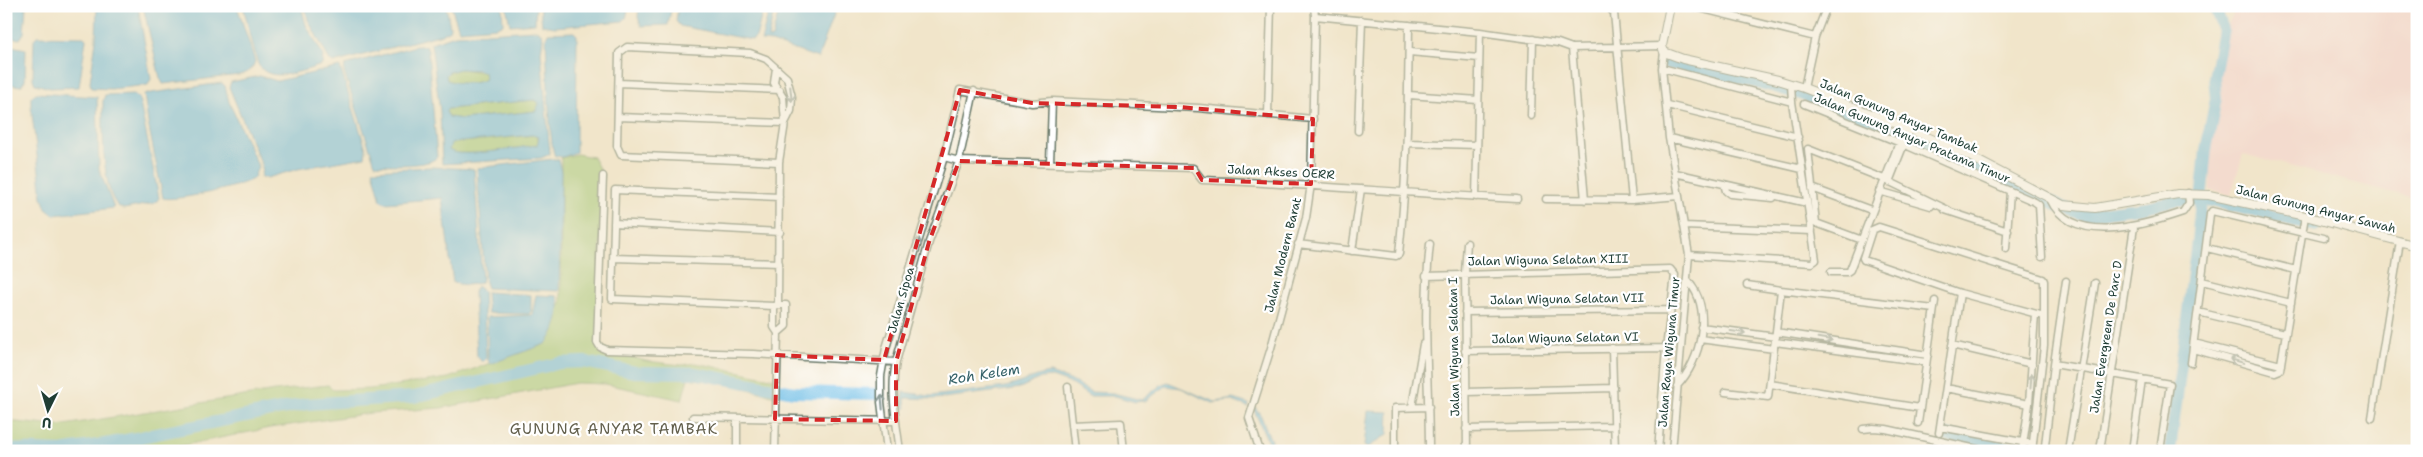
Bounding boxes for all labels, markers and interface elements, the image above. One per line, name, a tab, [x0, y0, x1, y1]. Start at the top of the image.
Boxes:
street label: Jalan Gunung Anyar Tambak	[1817, 75, 1981, 157]
one-way arrow	[786, 85, 796, 101]
street label: Jalan Gunung Anyar Pratama Timur	[1811, 89, 2013, 187]
street label: Jalan Akses OERR	[1227, 161, 1335, 183]
street label: Jalan Gunung Anyar Sawah	[2234, 181, 2398, 237]
street label: Jalan Modern Barat	[1261, 196, 1305, 314]
one-way arrow	[912, 237, 922, 253]
street label: Jalan Wiguna Selatan XIII	[1468, 251, 1629, 269]
street label: Jalan Evergreen De Parc D	[2086, 260, 2126, 414]
street label: Jalan Sipoa	[884, 264, 918, 335]
street label: Jalan Raya Wiguna Timur	[1654, 276, 1684, 428]
street label: Jalan Wiguna Selatan I	[1445, 277, 1463, 417]
street label: Jalan Wiguna Selatan VII	[1490, 290, 1645, 308]
one-way arrow	[1730, 327, 1746, 337]
street label: Jalan Wiguna Selatan VI	[1491, 329, 1639, 347]
one-way arrow	[1816, 334, 1832, 344]
one-way arrow	[2229, 356, 2245, 366]
water label: Roh Kelem	[947, 359, 1021, 389]
one-way arrow	[2026, 373, 2036, 389]
north arrow	[22, 384, 72, 434]
one-way arrow	[877, 395, 887, 411]
text: U	[41, 414, 52, 432]
district label: GUNUNG ANYAR TAMBAK	[510, 419, 718, 439]

